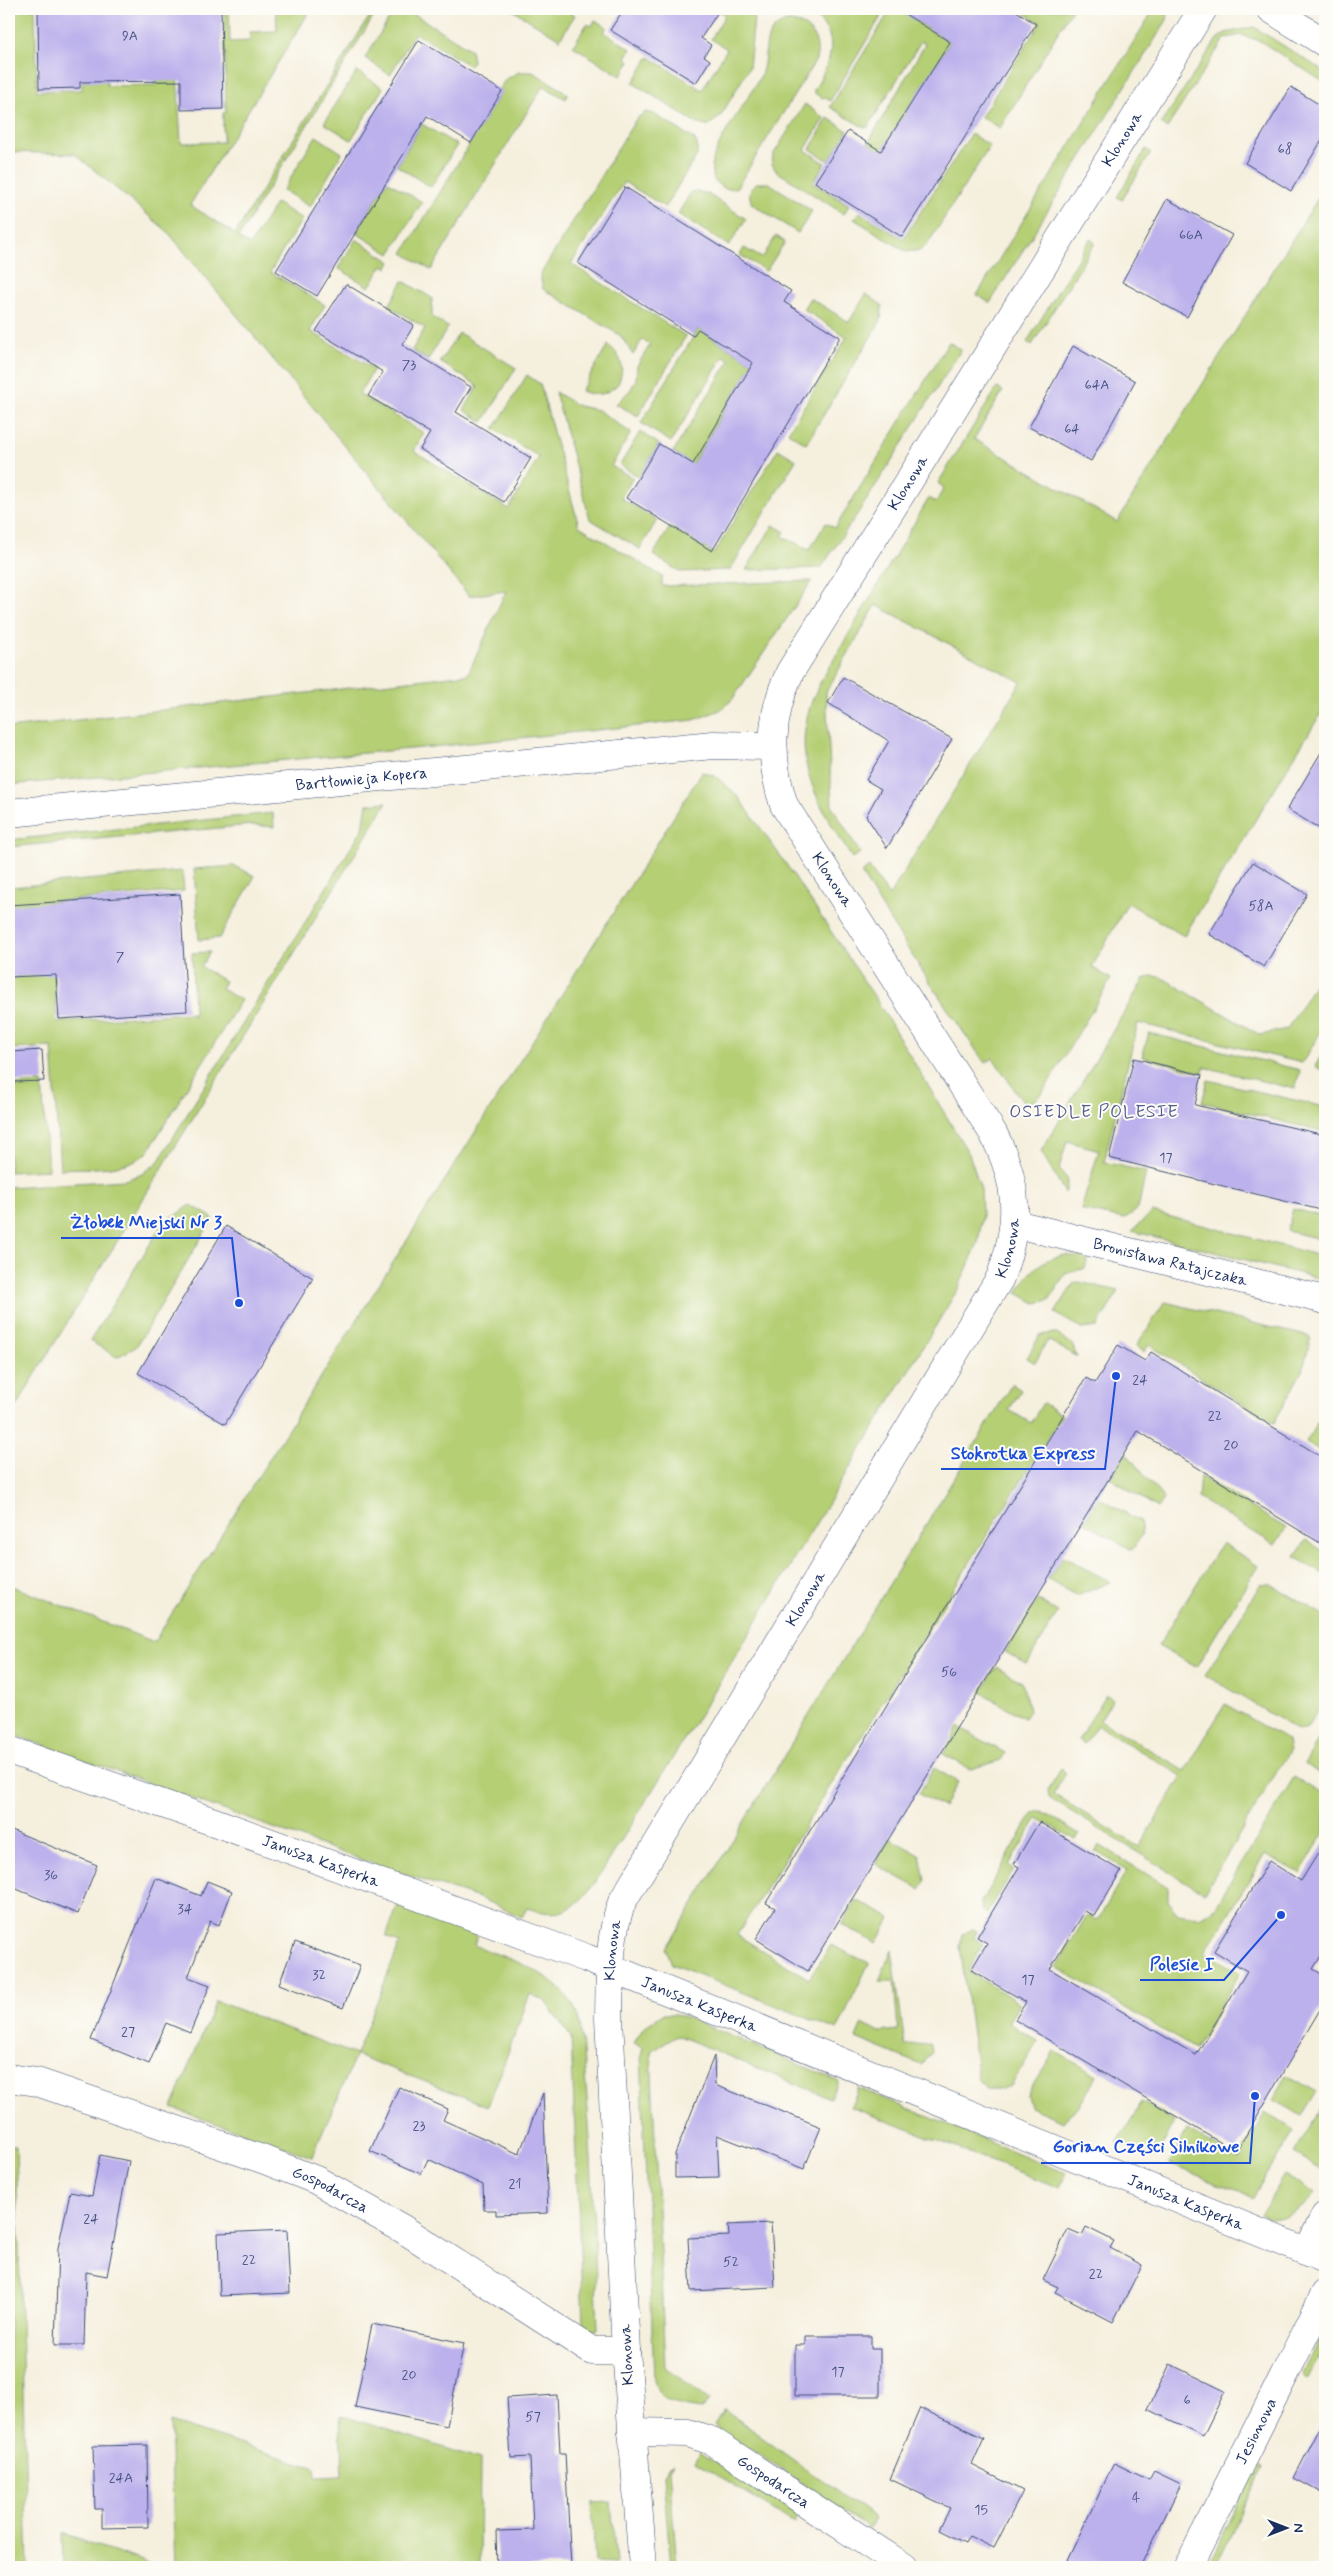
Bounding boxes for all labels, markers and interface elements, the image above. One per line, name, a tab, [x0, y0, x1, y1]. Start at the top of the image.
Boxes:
house number: 9A	[122, 27, 138, 45]
street label: Klonowa	[1097, 107, 1147, 171]
house number: 68	[1278, 140, 1292, 158]
house number: 66A	[1179, 226, 1203, 244]
house number: 73	[402, 356, 416, 374]
house number: 64A	[1085, 376, 1109, 394]
house number: 64	[1064, 420, 1080, 438]
street label: Klonowa	[883, 451, 933, 514]
street label: Bartłomieja Kopera	[294, 762, 428, 796]
street label: Klonowa	[807, 849, 858, 912]
house number: 58A	[1248, 897, 1274, 915]
house number: 7	[116, 948, 125, 966]
district label: OSIEDLE POLESIE	[1009, 1100, 1179, 1124]
house number: 17	[1159, 1149, 1173, 1167]
callout: Żłobek Miejski Nr 3	[61, 1205, 232, 1238]
text: Żłobek Miejski Nr 3	[70, 1211, 223, 1235]
street label: Klonowa	[990, 1217, 1025, 1281]
street label: Bronisława Ratajczaka	[1091, 1233, 1250, 1291]
house number: 24	[1132, 1371, 1148, 1389]
house number: 22	[1208, 1407, 1222, 1425]
callout: Stokrotka Express	[941, 1436, 1105, 1469]
house number: 20	[1224, 1436, 1238, 1454]
text: Stokrotka Express	[951, 1442, 1095, 1466]
street label: Klonowa	[781, 1567, 831, 1630]
house number: 56	[941, 1663, 957, 1681]
street label: Janusza Kasperka	[259, 1830, 383, 1892]
house number: 36	[44, 1866, 58, 1884]
house number: 34	[178, 1900, 193, 1918]
street label: Klonowa	[599, 1917, 627, 1981]
callout: Polesie I	[1140, 1947, 1224, 1980]
text: Polesie I	[1150, 1953, 1215, 1977]
house number: 32	[312, 1966, 326, 1984]
street label: Janusza Kasperka	[638, 1971, 761, 2037]
house number: 17	[1021, 1971, 1035, 1989]
house number: 27	[121, 2023, 135, 2041]
house number: 23	[413, 2117, 425, 2135]
callout: Gorian Części Silnikowe	[1041, 2130, 1250, 2163]
text: Gorian Części Silnikowe	[1053, 2135, 1239, 2159]
street label: Gospodarcza	[289, 2161, 372, 2218]
street label: Janusza Kasperka	[1125, 2169, 1247, 2236]
house number: 21	[509, 2175, 521, 2193]
house number: 24	[83, 2210, 99, 2228]
house number: 22	[242, 2251, 256, 2269]
house number: 52	[723, 2253, 739, 2271]
house number: 22	[1089, 2265, 1103, 2283]
street label: Klonowa	[615, 2323, 639, 2386]
house number: 17	[831, 2363, 845, 2381]
house number: 20	[402, 2366, 416, 2384]
house number: 6	[1183, 2391, 1191, 2409]
street label: Jesionowa	[1231, 2394, 1282, 2468]
house number: 57	[525, 2408, 541, 2426]
street label: Gospodarcza	[733, 2450, 814, 2513]
house number: 24A	[109, 2469, 133, 2487]
house number: 4	[1132, 2489, 1140, 2507]
house number: 15	[974, 2501, 988, 2519]
north arrow	[1262, 2504, 1312, 2554]
text: N	[1289, 2523, 1307, 2533]

